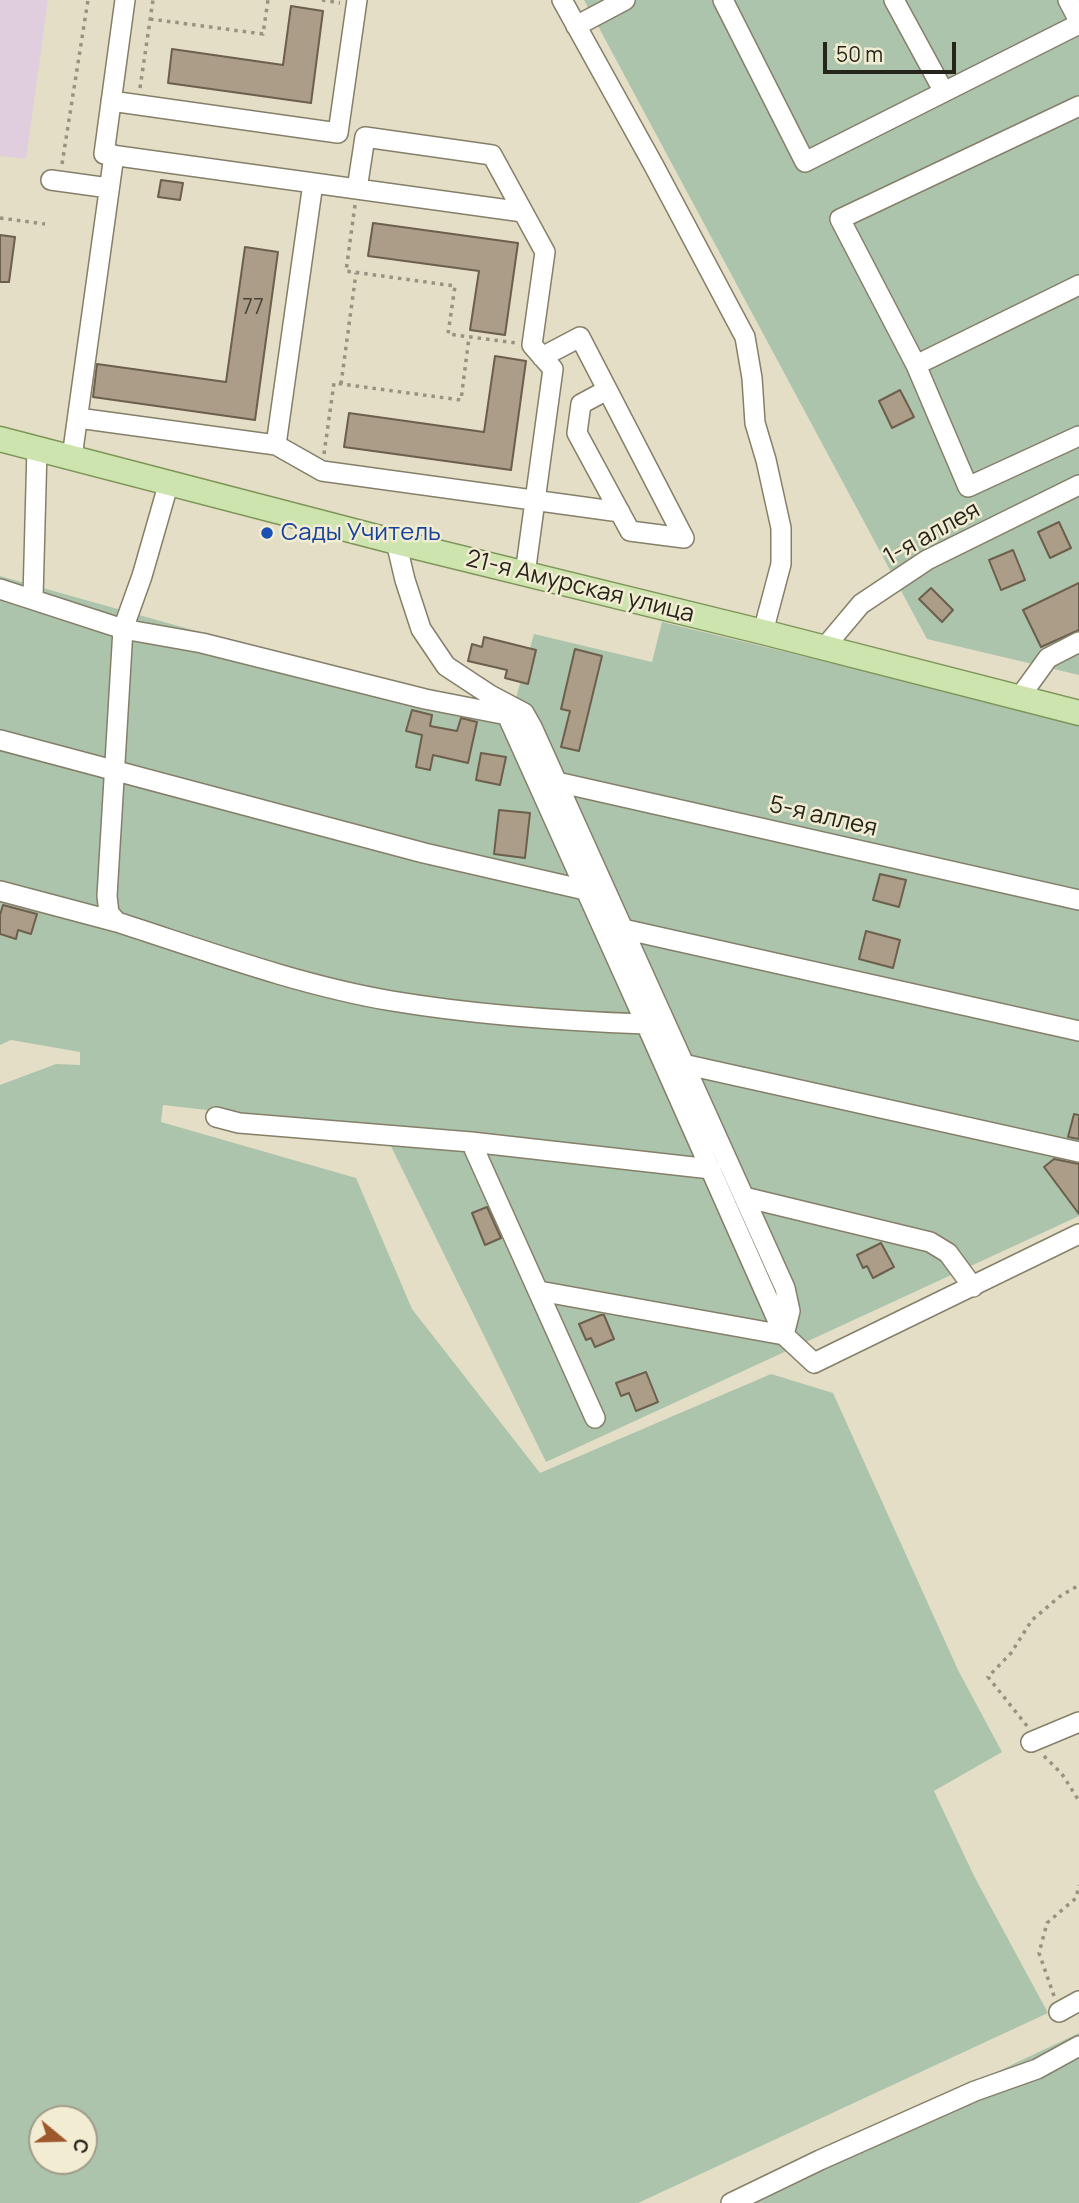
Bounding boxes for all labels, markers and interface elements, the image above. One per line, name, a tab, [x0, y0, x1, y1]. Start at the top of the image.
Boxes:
scale bar	[827, 28, 960, 72]
text: 50 m	[836, 40, 883, 68]
house number: 77	[242, 295, 264, 321]
street label: 1-я аллея	[879, 496, 985, 572]
place label: Сады Учитель	[281, 519, 441, 547]
marker: Сады Учитель	[259, 525, 275, 541]
street label: 21-я Амурская улица	[463, 545, 697, 629]
street label: 5-я аллея	[766, 791, 880, 843]
north arrow	[28, 2105, 98, 2175]
text: С	[66, 2135, 96, 2157]

